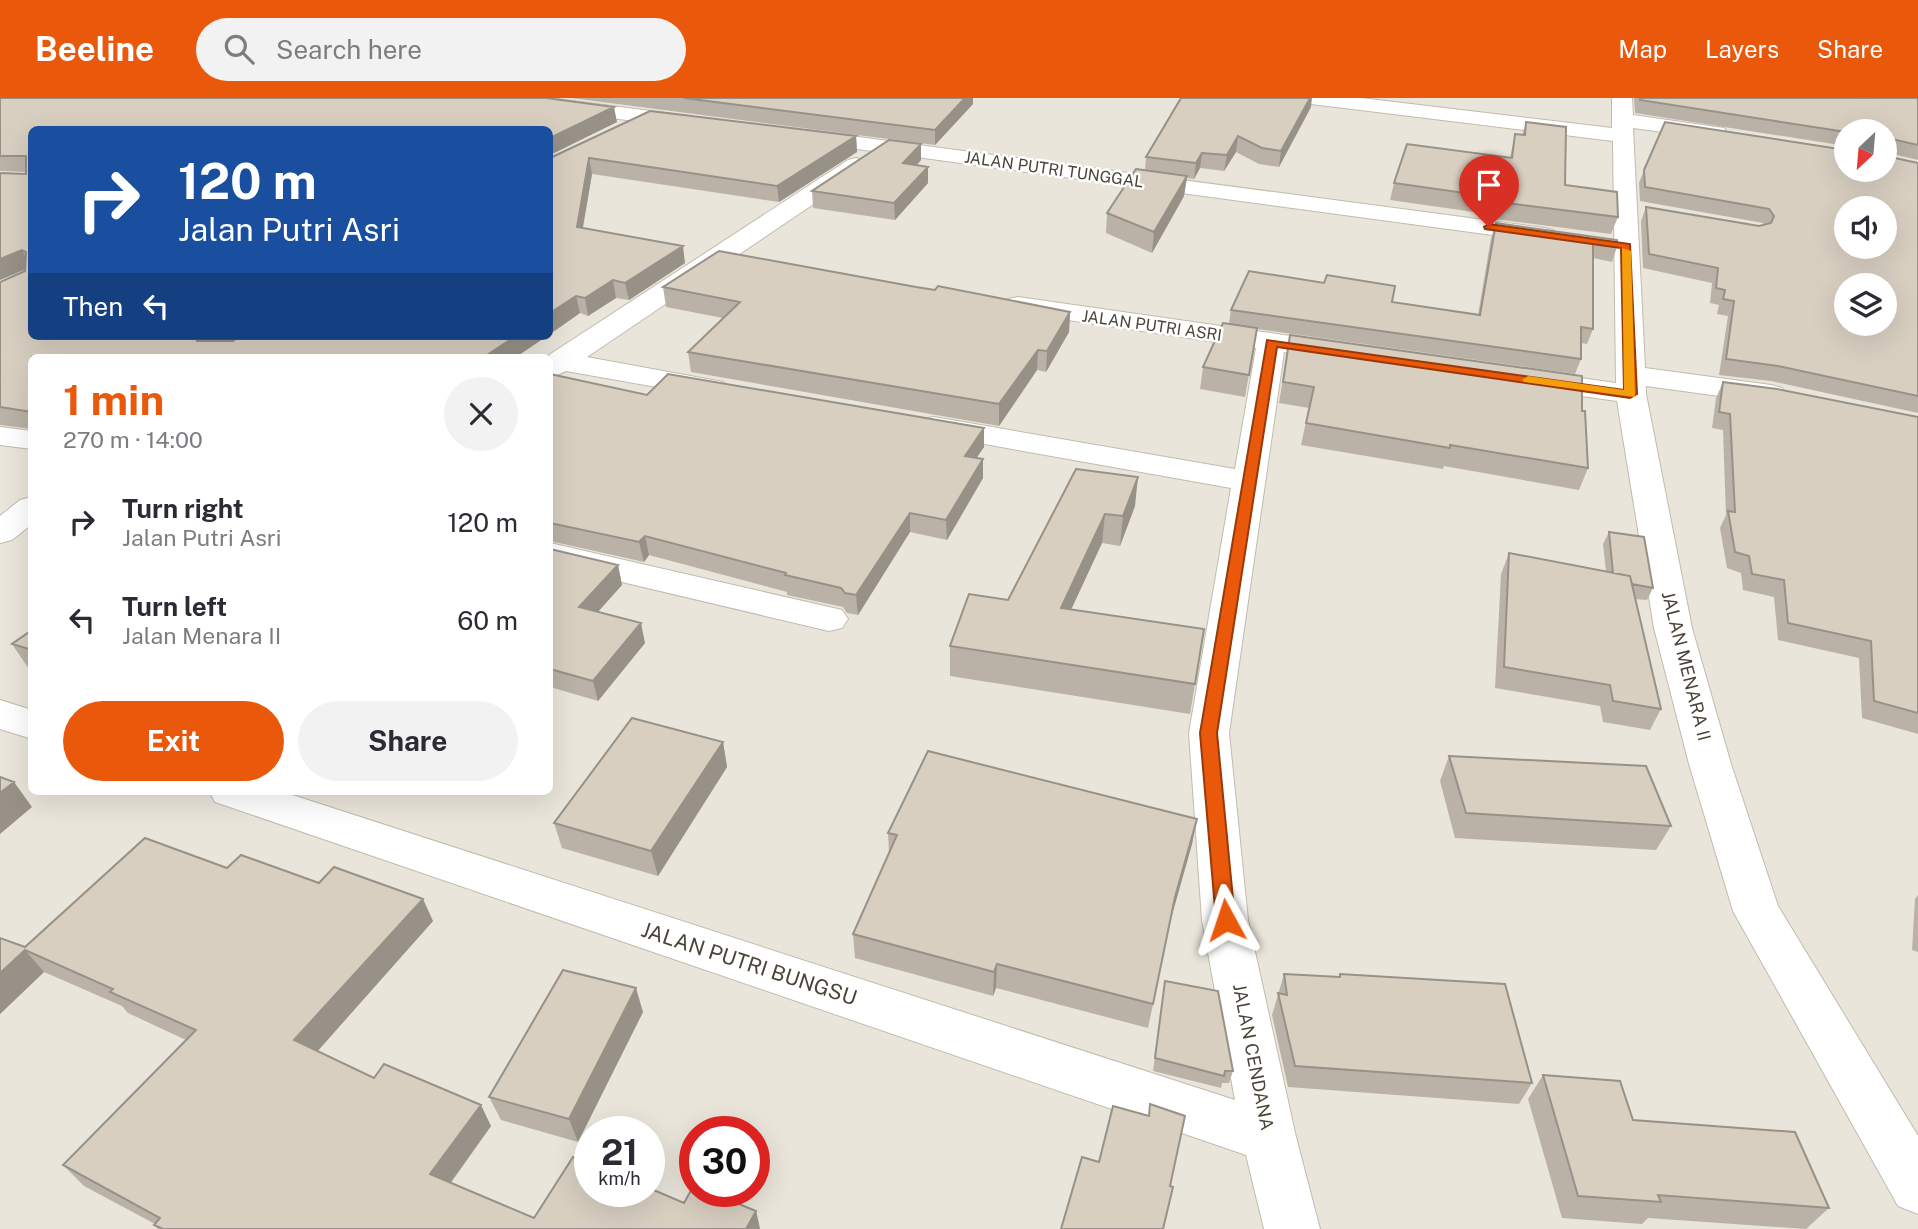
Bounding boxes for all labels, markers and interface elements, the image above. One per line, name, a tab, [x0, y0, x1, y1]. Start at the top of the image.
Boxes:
search box	[196, 18, 686, 81]
text: Beeline	[35, 30, 154, 68]
icon: search	[220, 30, 258, 68]
text: Search here	[276, 34, 422, 65]
text: Map	[1618, 35, 1667, 63]
text: Layers	[1705, 35, 1779, 63]
text: Share	[1817, 35, 1883, 63]
north arrow	[1834, 119, 1897, 182]
map controls	[1834, 119, 1897, 336]
street label: JALAN PUTRI TUNGGAL	[963, 148, 1145, 191]
text: 120 m	[178, 152, 317, 210]
icon: right	[63, 154, 154, 245]
pin	[1459, 155, 1519, 227]
icon: arrive	[1470, 166, 1508, 204]
button: sound	[1834, 196, 1897, 259]
text: Jalan Putri Asri	[178, 211, 400, 248]
button: layers	[1834, 273, 1897, 336]
icon: left	[137, 287, 175, 325]
text: Then	[63, 291, 123, 322]
street label: JALAN PUTRI ASRI	[1081, 306, 1223, 345]
text: 1 min	[63, 375, 164, 424]
button: close	[444, 377, 518, 451]
text: 270 m · 14:00	[63, 426, 203, 453]
text: Turn right	[122, 493, 244, 524]
icon: right	[63, 503, 101, 541]
text: 120 m	[447, 507, 518, 538]
text: Jalan Putri Asri	[122, 524, 282, 551]
street label: JALAN MENARA II	[1658, 589, 1715, 743]
text: Turn left	[122, 591, 227, 622]
icon: left	[63, 601, 101, 639]
text: 60 m	[457, 605, 518, 636]
text: Jalan Menara II	[122, 622, 281, 649]
button: Exit	[63, 701, 284, 781]
button: Share	[298, 701, 518, 781]
position arrow	[1189, 883, 1263, 957]
street label: JALAN PUTRI BUNGSU	[638, 917, 860, 1010]
street label: JALAN CENDANA	[1229, 982, 1278, 1132]
speed limit sign: 30	[679, 1116, 770, 1207]
text: 21	[601, 1132, 638, 1173]
text: km/h	[598, 1168, 641, 1189]

